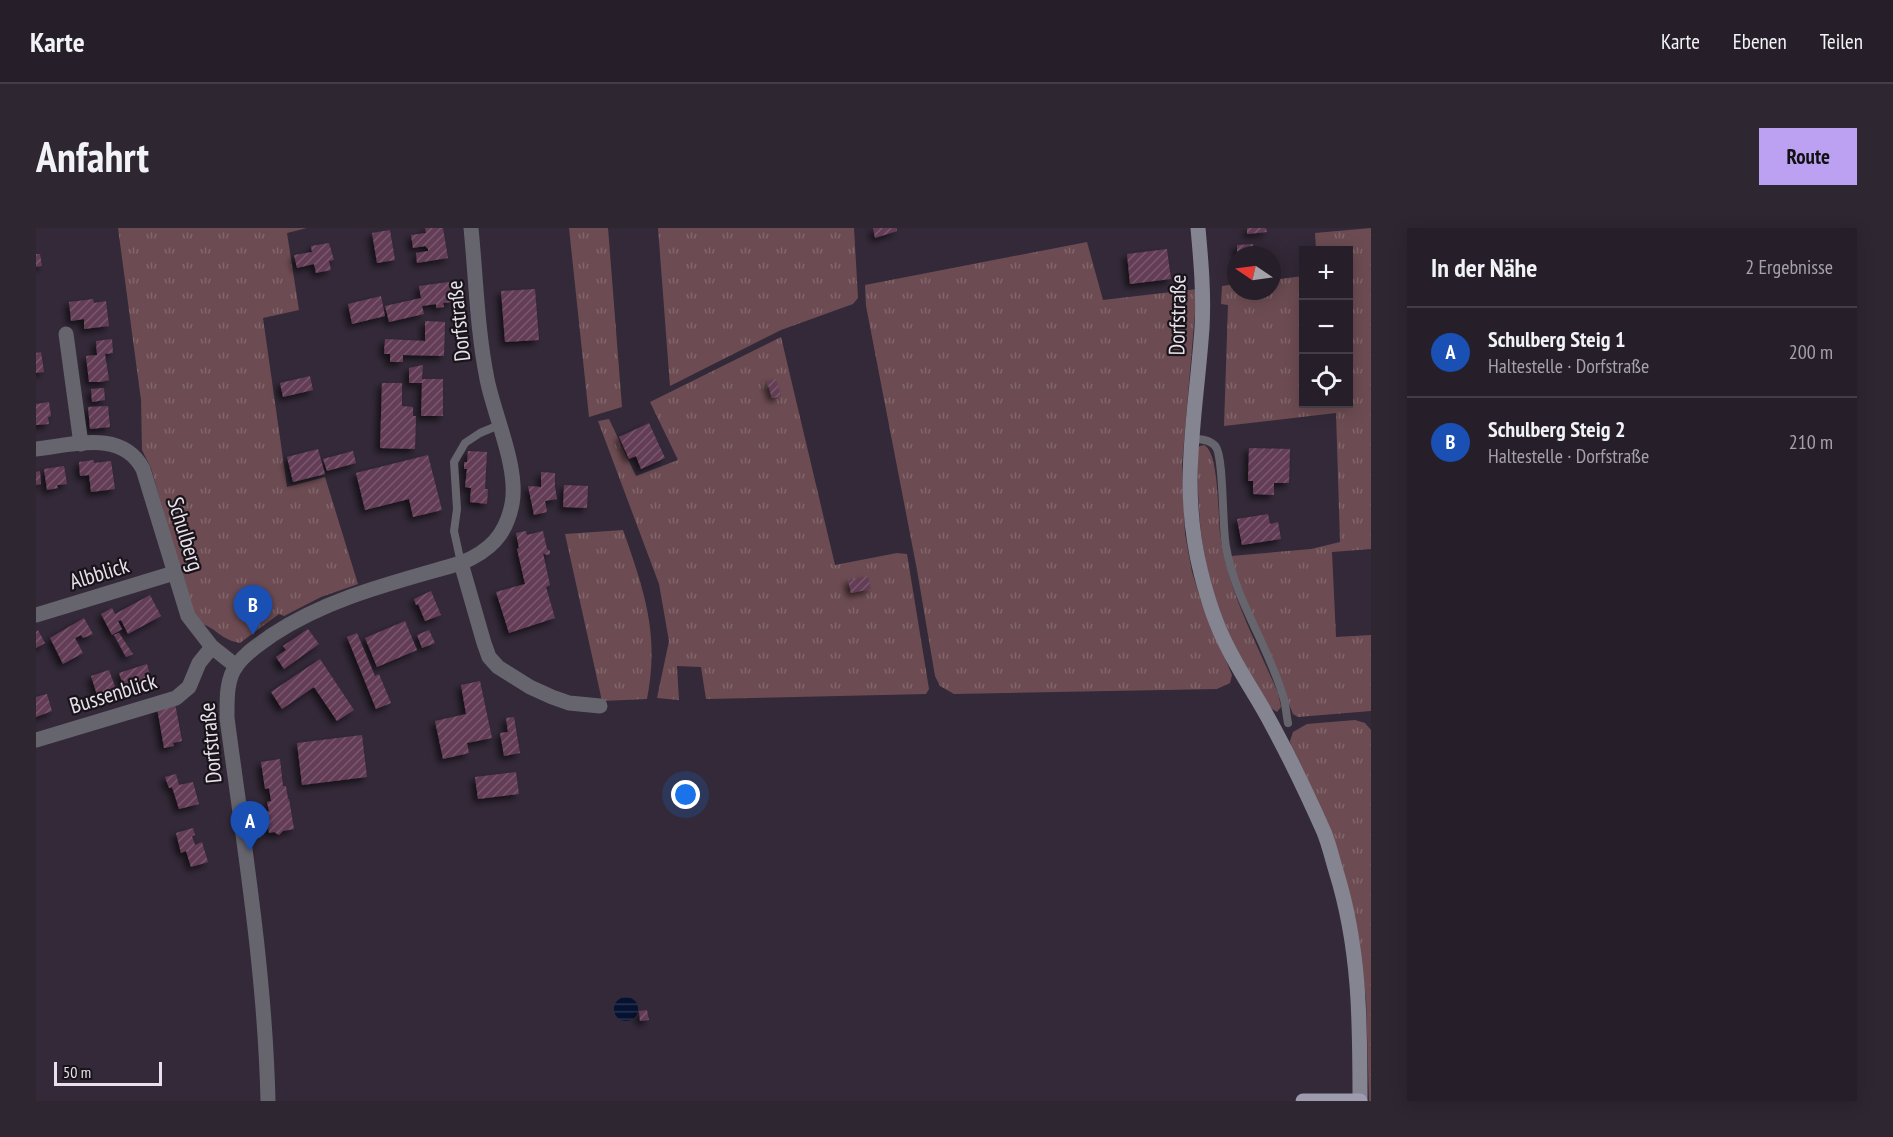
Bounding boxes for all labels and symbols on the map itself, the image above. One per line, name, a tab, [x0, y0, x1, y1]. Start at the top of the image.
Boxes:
north arrow	[1227, 246, 1281, 300]
street label: Dorfstraße	[1162, 274, 1192, 356]
street label: Dorfstraße	[440, 279, 476, 363]
street label: Schulberg	[162, 494, 210, 574]
street label: Albblick	[66, 551, 133, 595]
pin: B	[234, 586, 272, 635]
street label: Bussenblick	[66, 666, 160, 719]
street label: Dorfstraße	[193, 701, 227, 785]
your location	[671, 780, 700, 809]
pin: A	[230, 802, 270, 851]
scale bar	[54, 1059, 162, 1086]

